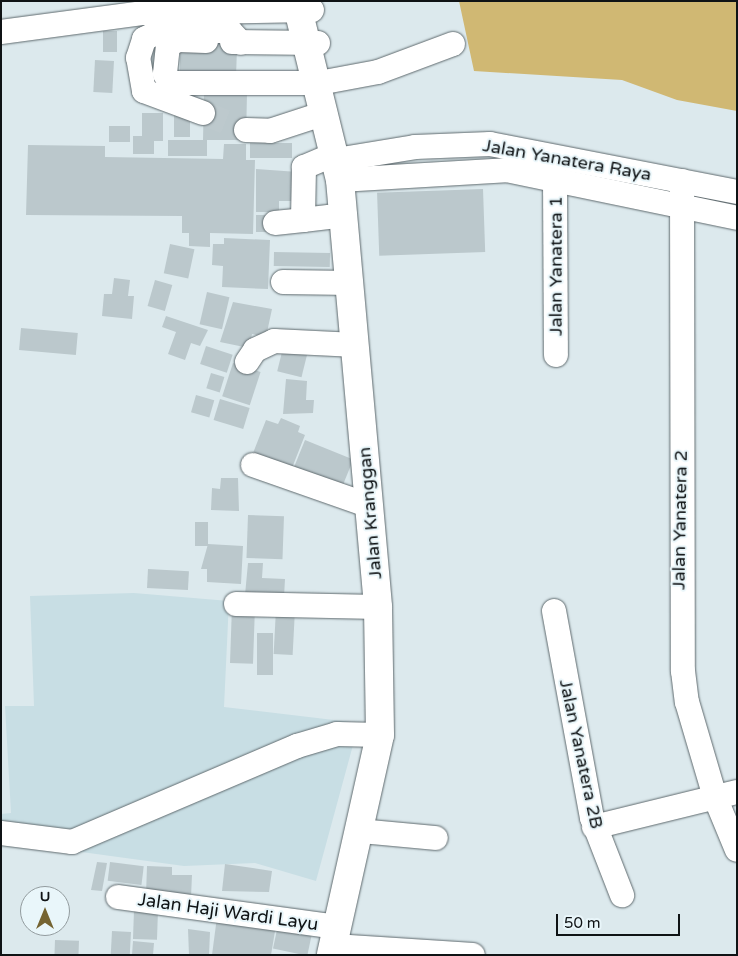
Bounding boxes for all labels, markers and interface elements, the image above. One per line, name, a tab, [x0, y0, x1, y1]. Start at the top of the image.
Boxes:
street label: Jalan Yanatera Raya	[481, 135, 653, 185]
street label: Jalan Yanatera 1	[545, 196, 567, 336]
street label: Jalan Kranggan	[353, 446, 387, 580]
street label: Jalan Yanatera 2	[668, 450, 692, 590]
street label: Jalan Yanatera 2B	[555, 677, 607, 831]
north arrow	[20, 886, 70, 936]
text: U	[40, 888, 50, 905]
street label: Jalan Haji Wardi Layu	[136, 889, 320, 935]
scale bar	[558, 904, 682, 936]
text: 50 m	[564, 914, 601, 932]

